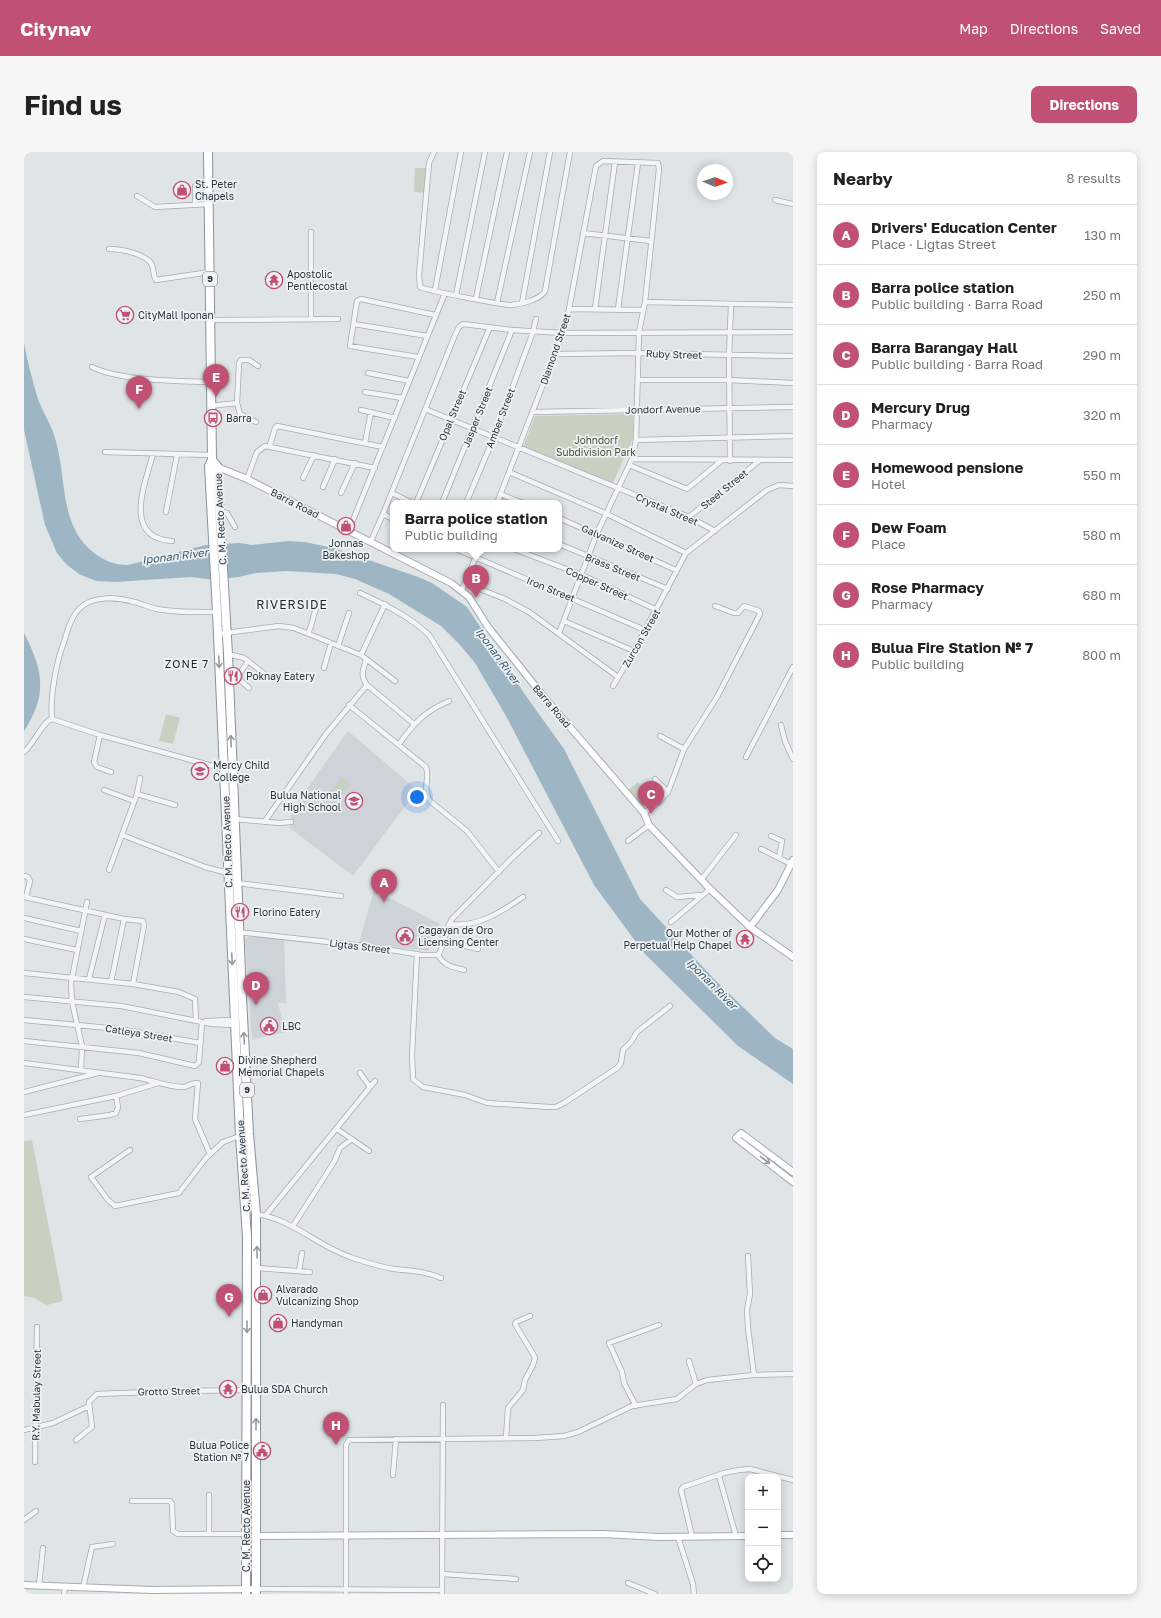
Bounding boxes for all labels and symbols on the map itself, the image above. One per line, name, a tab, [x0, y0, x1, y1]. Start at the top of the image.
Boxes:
north arrow	[697, 164, 733, 200]
place label: St. Peter Chapels	[195, 178, 237, 202]
shop icon: St. Peter Chapels	[172, 180, 192, 200]
place label: Apostolic Pentlecostal	[287, 268, 348, 292]
temple icon: Apostolic Pentlecostal	[264, 270, 284, 290]
road number: 9	[203, 272, 217, 286]
supermarket icon: CityMall Iponan	[115, 305, 135, 325]
place label: CityMall Iponan	[138, 309, 214, 321]
street label: Diamond Street	[537, 312, 573, 386]
street label: Ruby Street	[646, 347, 702, 361]
pin: E	[203, 364, 229, 397]
pin: F	[126, 376, 152, 409]
street label: Jasper Street	[459, 385, 495, 449]
street label: Amber Street	[483, 386, 517, 450]
street label: Opal Street	[436, 388, 468, 442]
street label: Jondorf Avenue	[625, 402, 701, 416]
bus stop icon: Barra	[203, 408, 223, 428]
place label: Barra	[226, 412, 252, 424]
park label: Johndorf Subdivision Park	[556, 434, 636, 458]
street label: Steel Street	[698, 466, 750, 512]
street label: C. M. Recto Avenue	[212, 473, 228, 565]
street label: Barra Road	[269, 486, 321, 520]
street label: Crystal Street	[634, 490, 700, 528]
shop icon: Jonnas Bakeshop	[336, 516, 356, 536]
street label: Galvanize Street	[580, 522, 656, 564]
place label: Jonnas Bakeshop	[322, 537, 370, 561]
water label: Iponan River	[141, 545, 210, 567]
street label: Brass Street	[583, 550, 643, 584]
street label: Copper Street	[564, 564, 630, 602]
pin: B	[463, 565, 489, 598]
street label: Iron Street	[525, 574, 577, 604]
district label: RIVERSIDE	[256, 597, 328, 612]
street label: Zurcon Street	[619, 607, 663, 669]
water label: Iponan River	[473, 625, 524, 688]
one-way arrow	[216, 655, 223, 668]
district label: ZONE 7	[165, 657, 209, 670]
restaurant icon: Poknay Eatery	[223, 666, 243, 686]
place label: Poknay Eatery	[246, 670, 315, 682]
street label: Barra Road	[530, 682, 574, 730]
one-way arrow	[227, 735, 235, 748]
place label: Mercy Child College	[213, 759, 269, 783]
school or university icon: Mercy Child College	[190, 761, 210, 781]
pin: C	[638, 781, 664, 814]
your location	[407, 787, 427, 807]
place label: Bulua National High School	[270, 789, 341, 813]
school or university icon: Bulua National High School	[344, 791, 364, 811]
street label: C. M. Recto Avenue	[219, 796, 235, 888]
pin: A	[371, 869, 397, 902]
restaurant icon: Florino Eatery	[230, 902, 250, 922]
place label: Florino Eatery	[253, 906, 321, 918]
place label: Cagayan de Oro Licensing Center	[418, 924, 499, 948]
public building icon: Cagayan de Oro Licensing Center	[395, 926, 415, 946]
place label: Our Mother of Perpetual Help Chapel	[624, 927, 732, 951]
temple icon: Our Mother of Perpetual Help Chapel	[735, 929, 755, 949]
street label: Ligtas Street	[329, 936, 391, 956]
one-way arrow	[228, 952, 236, 965]
water label: Iponan River	[684, 956, 742, 1014]
pin: D	[243, 972, 269, 1005]
public building icon: LBC	[259, 1016, 279, 1036]
place label: LBC	[282, 1020, 301, 1032]
street label: Catleya Street	[104, 1022, 174, 1044]
one-way arrow	[241, 1032, 248, 1045]
place label: Divine Shepherd Memorial Chapels	[238, 1054, 324, 1078]
shop icon: Divine Shepherd Memorial Chapels	[215, 1056, 235, 1076]
road number: 9	[240, 1083, 254, 1097]
street label: C. M. Recto Avenue	[234, 1120, 252, 1212]
one-way arrow	[759, 1156, 770, 1164]
one-way arrow	[253, 1246, 261, 1259]
place label: Alvarado Vulcanizing Shop	[276, 1283, 359, 1307]
pin: G	[216, 1284, 242, 1317]
shop icon: Alvarado Vulcanizing Shop	[253, 1285, 273, 1305]
shop icon: Handyman	[268, 1313, 288, 1333]
place label: Handyman	[291, 1317, 343, 1329]
one-way arrow	[243, 1320, 251, 1333]
street label: R.Y. Mabulay Street	[29, 1349, 43, 1441]
temple icon: Bulua SDA Church	[218, 1379, 238, 1399]
place label: Bulua SDA Church	[241, 1383, 328, 1395]
street label: Grotto Street	[137, 1384, 201, 1398]
pin: H	[323, 1412, 349, 1445]
one-way arrow	[252, 1418, 260, 1431]
place label: Bulua Police Station № 7	[189, 1439, 249, 1463]
public building icon: Bulua Police Station № 7	[252, 1441, 272, 1461]
street label: C. M. Recto Avenue	[240, 1480, 252, 1572]

